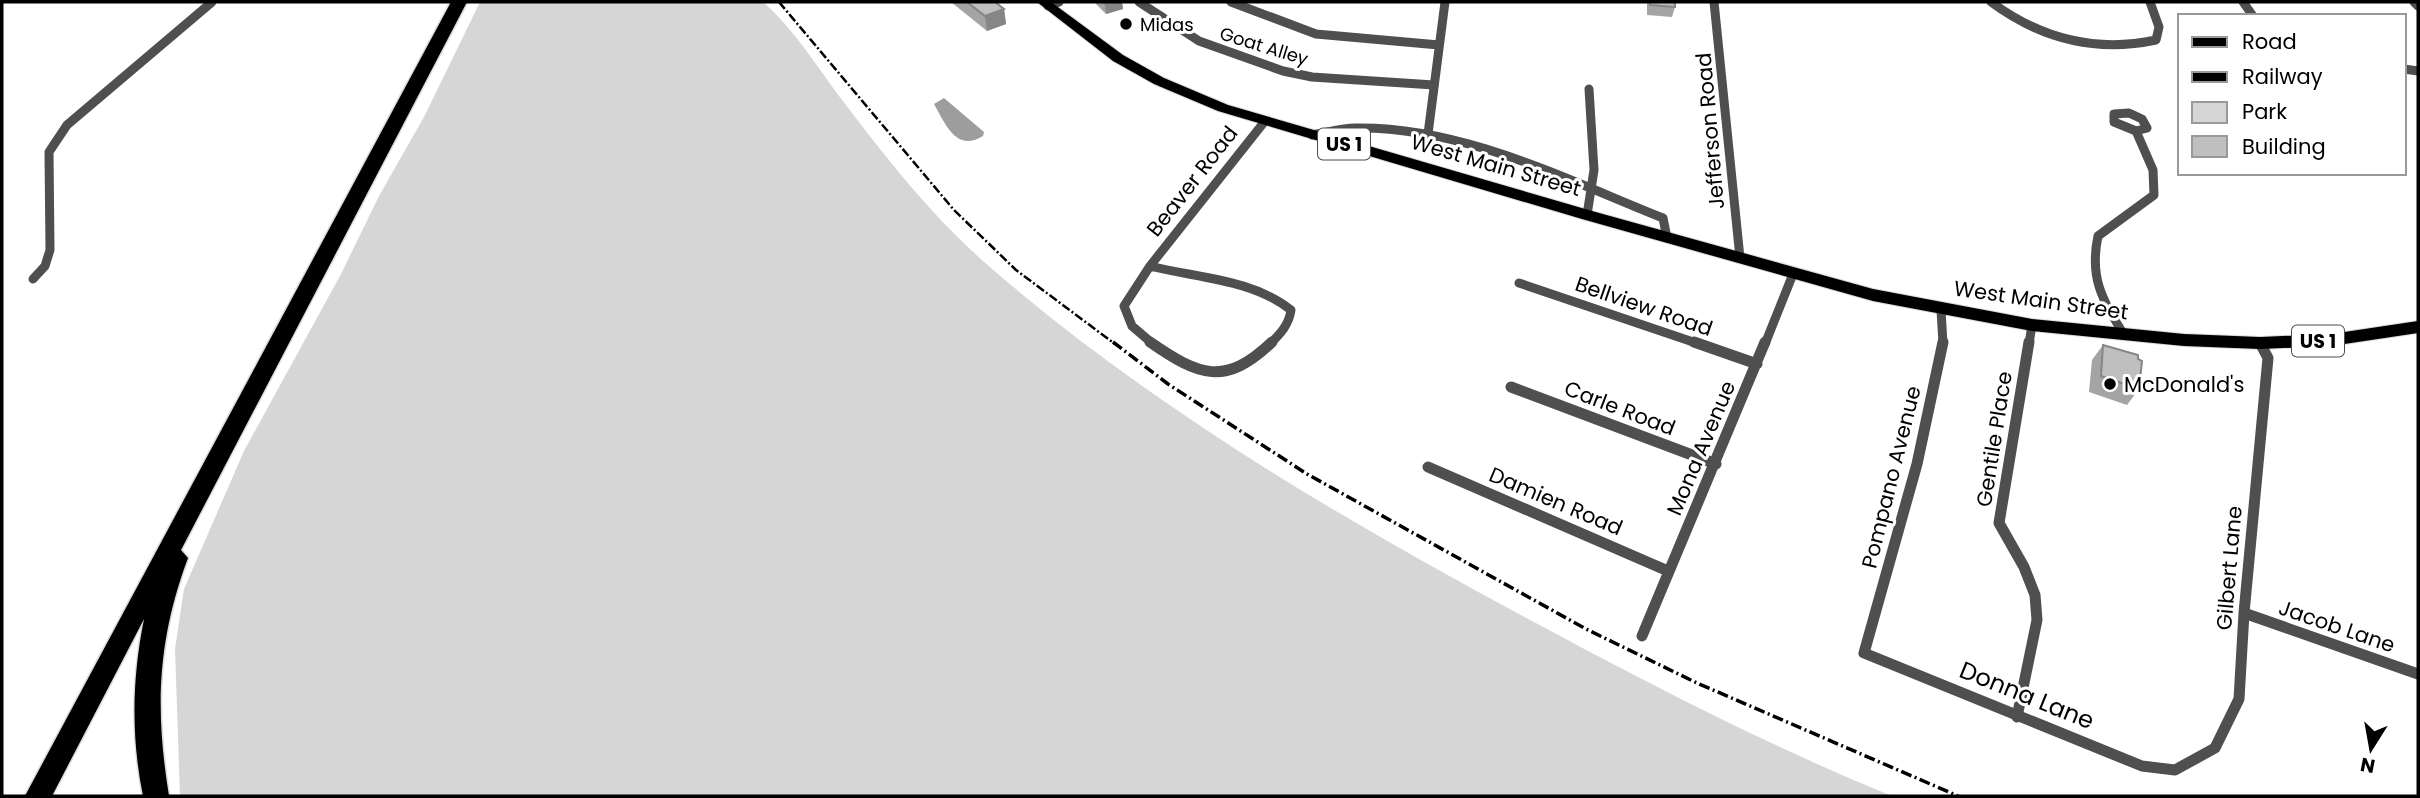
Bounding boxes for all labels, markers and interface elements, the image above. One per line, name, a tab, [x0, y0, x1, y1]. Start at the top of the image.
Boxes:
place label: Midas	[1140, 12, 1194, 37]
legend	[2178, 14, 2406, 175]
marker: Midas	[1118, 16, 1134, 32]
street label: Goat Alley	[1217, 21, 1311, 71]
text: Road	[2242, 27, 2297, 56]
street label: Jefferson Road	[1689, 52, 1731, 210]
text: Railway	[2242, 62, 2323, 91]
text: Park	[2242, 97, 2287, 126]
street label: Beaver Road	[1140, 120, 1244, 242]
street label: West Main Street	[1408, 127, 1584, 203]
road number: US 1	[1318, 128, 1370, 160]
text: Building	[2242, 132, 2326, 161]
street label: Bellview Road	[1571, 269, 1717, 343]
street label: West Main Street	[1952, 273, 2130, 327]
road number: US 1	[2292, 326, 2344, 356]
street label: Gentile Place	[1969, 369, 2019, 509]
place label: McDonald's	[2124, 370, 2244, 399]
street label: Carle Road	[1560, 374, 1680, 442]
street label: Mona Avenue	[1660, 376, 1742, 520]
marker: McDonald's	[2102, 376, 2118, 392]
street label: Pompano Avenue	[1854, 383, 1928, 571]
street label: Damien Road	[1485, 460, 1627, 542]
street label: Gilbert Lane	[2209, 505, 2249, 631]
street label: Jacob Lane	[2275, 593, 2399, 659]
street label: Donna Lane	[1955, 653, 2099, 737]
north arrow	[2336, 714, 2406, 784]
text: N	[2358, 751, 2377, 780]

